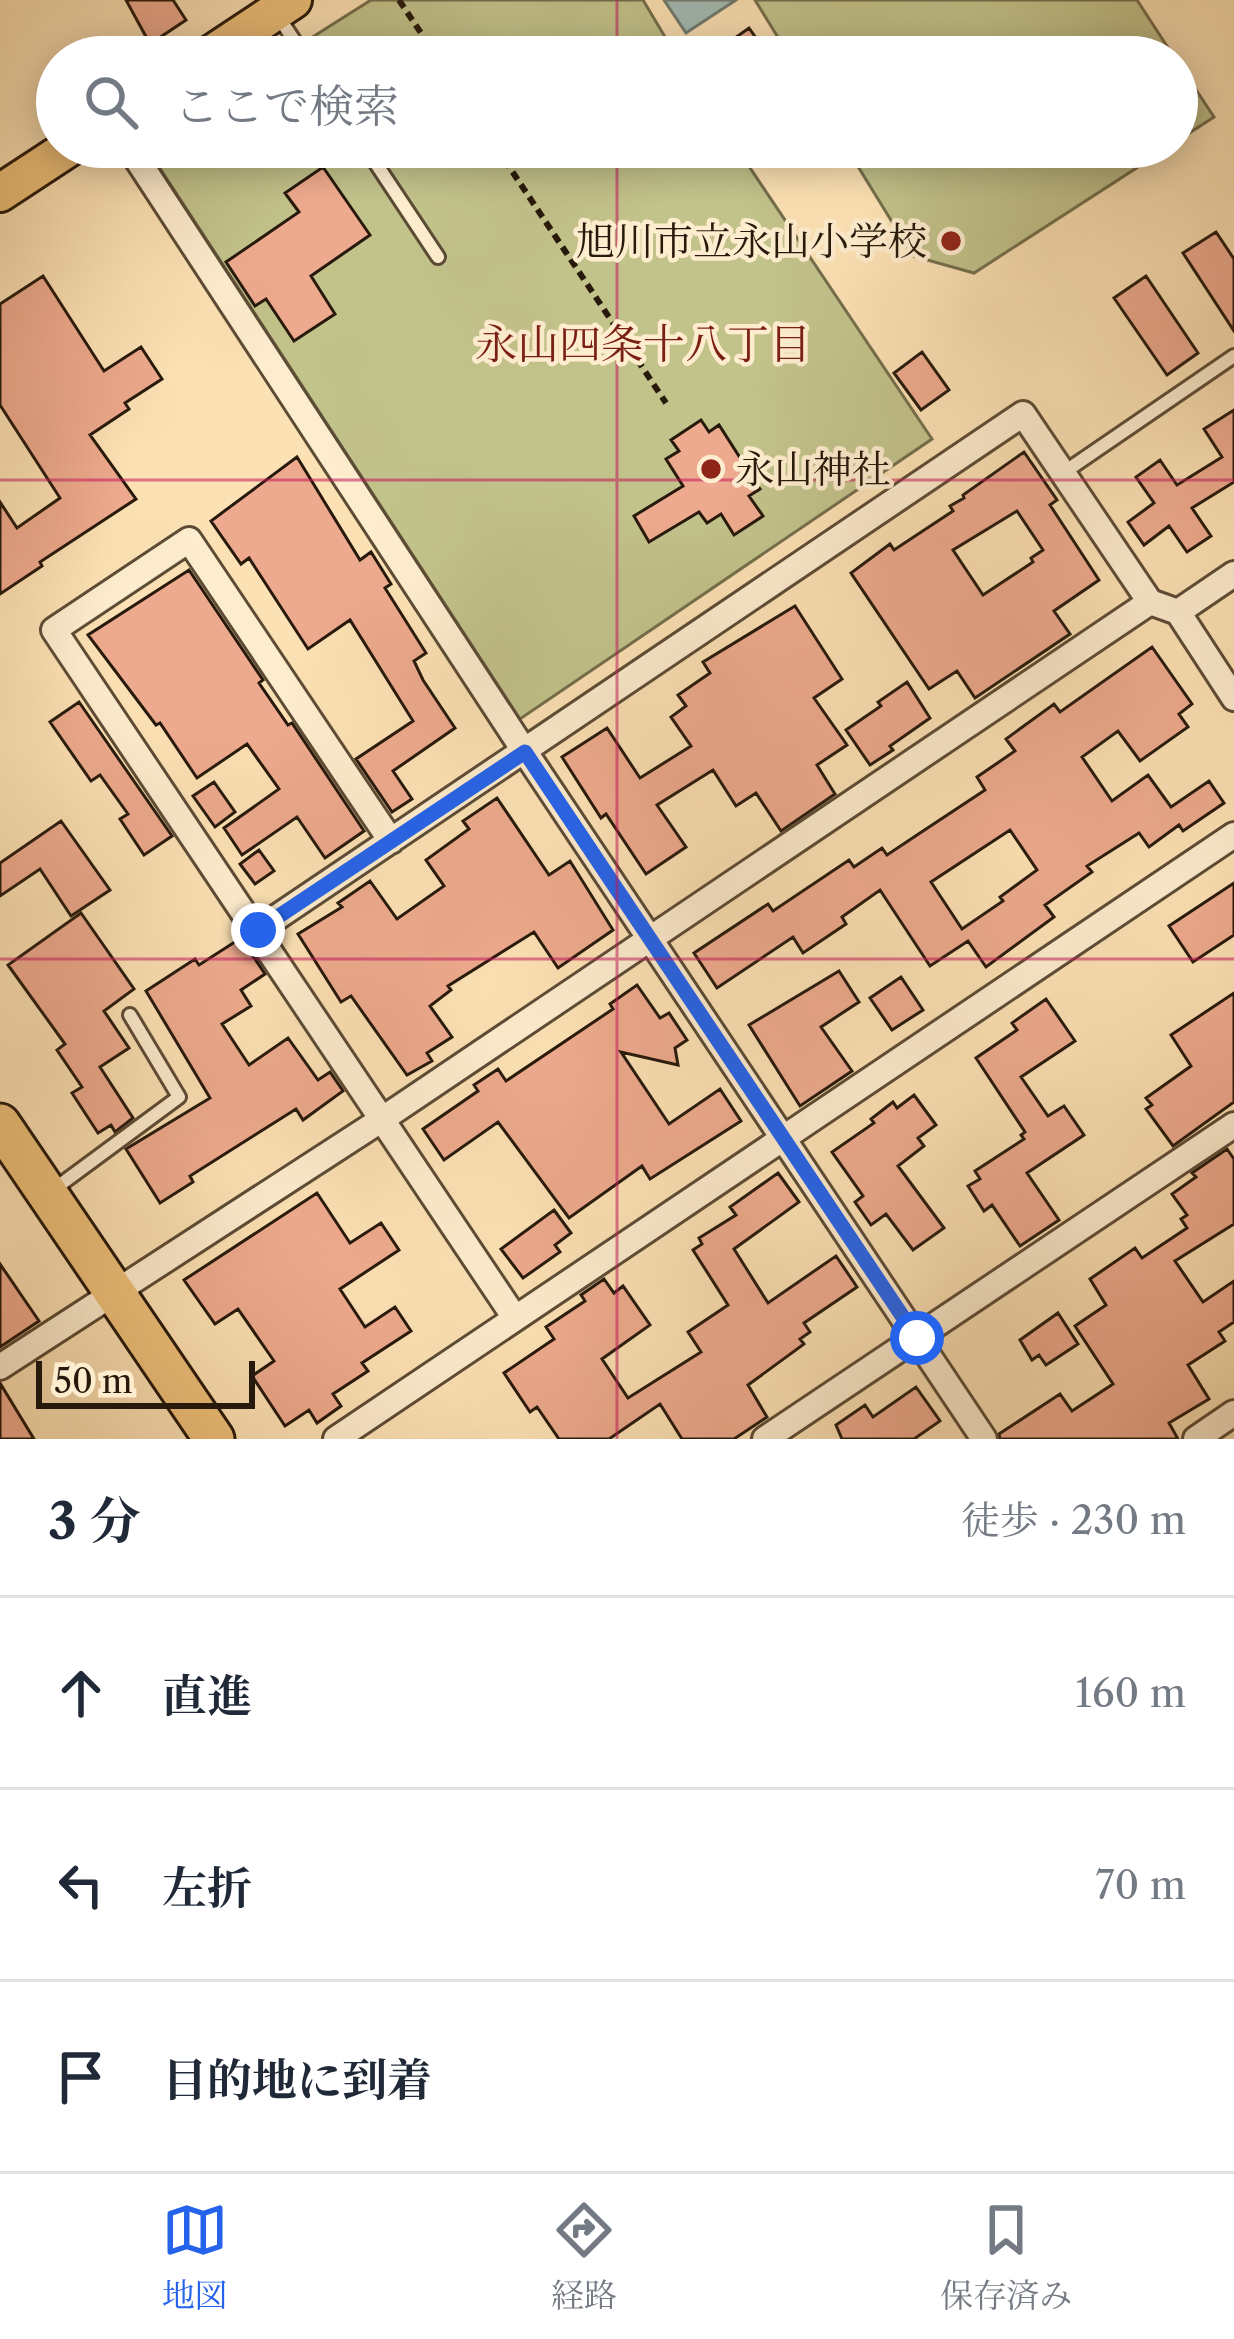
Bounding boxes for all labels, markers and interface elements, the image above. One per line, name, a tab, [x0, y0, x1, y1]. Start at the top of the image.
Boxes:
search box	[36, 36, 1198, 168]
icon: search	[78, 69, 144, 135]
text: ここで検索	[174, 78, 399, 134]
place label: 旭川市立永山小学校	[576, 217, 927, 265]
marker: 旭川市立永山小学校	[938, 228, 964, 254]
district label: 永山四条十八丁目	[475, 318, 811, 370]
place label: 永山神社	[735, 445, 891, 493]
marker: 永山神社	[698, 456, 724, 482]
route end	[231, 903, 285, 957]
route start	[890, 1311, 944, 1365]
scale bar	[36, 1355, 255, 1408]
text: 50 m	[54, 1361, 132, 1402]
text: 3 分	[48, 1490, 141, 1552]
text: 徒歩 · 230 m	[961, 1496, 1186, 1544]
icon: ahead	[48, 1660, 114, 1726]
text: 直進	[162, 1668, 252, 1724]
text: 160 m	[1075, 1669, 1186, 1717]
icon: left	[48, 1852, 114, 1918]
text: 左折	[162, 1860, 252, 1916]
text: 70 m	[1095, 1861, 1186, 1909]
icon: arrive	[48, 2044, 114, 2110]
text: 目的地に到着	[162, 2052, 432, 2108]
tab: 地図	[162, 2197, 228, 2316]
tab: 経路	[551, 2197, 617, 2316]
tab: 保存済み	[940, 2197, 1072, 2316]

